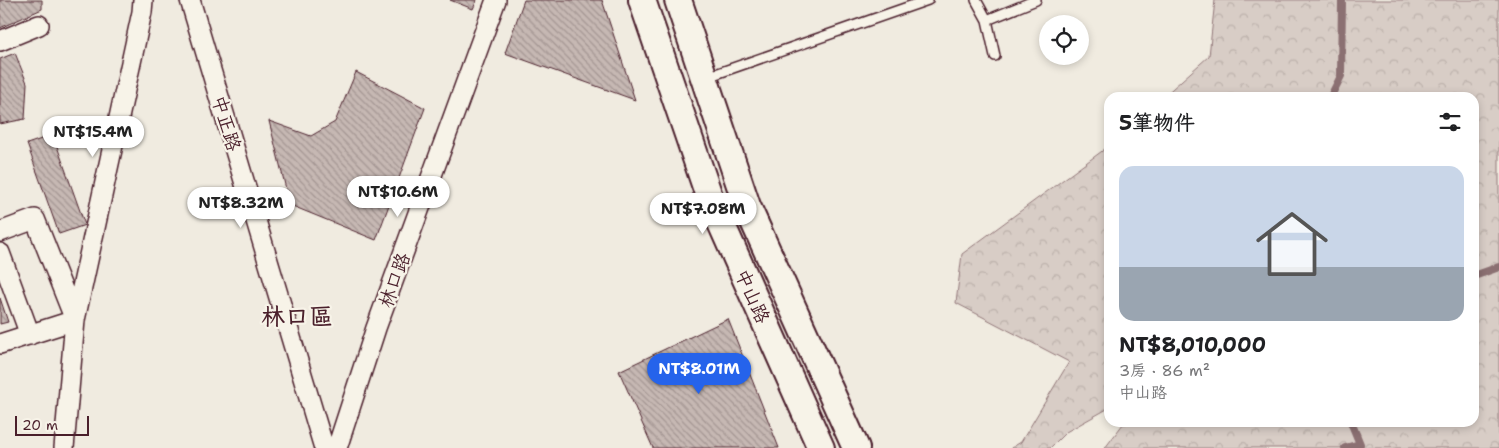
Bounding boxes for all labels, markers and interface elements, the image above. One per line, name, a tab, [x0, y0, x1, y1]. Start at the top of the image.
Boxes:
map controls	[1039, 15, 1089, 65]
button: locate	[1039, 15, 1089, 65]
street label: 中正路	[206, 92, 247, 154]
icon: filters	[1436, 108, 1464, 136]
text: 5筆物件	[1119, 109, 1195, 137]
pin: NT$15.4M	[41, 116, 145, 158]
text: NT$15.4M	[53, 121, 133, 142]
pin: NT$10.6M	[346, 176, 450, 218]
text: NT$10.6M	[358, 181, 438, 202]
pin: NT$8.32M	[189, 186, 293, 229]
text: NT$8.32M	[198, 192, 284, 213]
pin: NT$7.08M	[651, 192, 755, 235]
text: NT$7.08M	[661, 198, 745, 219]
icon: home	[1247, 199, 1337, 289]
street label: 林口路	[373, 249, 416, 311]
street label: 中山路	[730, 265, 776, 327]
district label: 林口區	[261, 301, 333, 333]
text: NT$8,010,000	[1119, 331, 1266, 359]
pin: NT$8.01M	[647, 352, 751, 395]
text: NT$8.01M	[658, 358, 740, 379]
text: 3房 · 86 m²	[1119, 360, 1210, 381]
text: 中山路	[1119, 382, 1167, 403]
scale bar	[15, 413, 89, 436]
text: 20 m	[22, 416, 58, 434]

